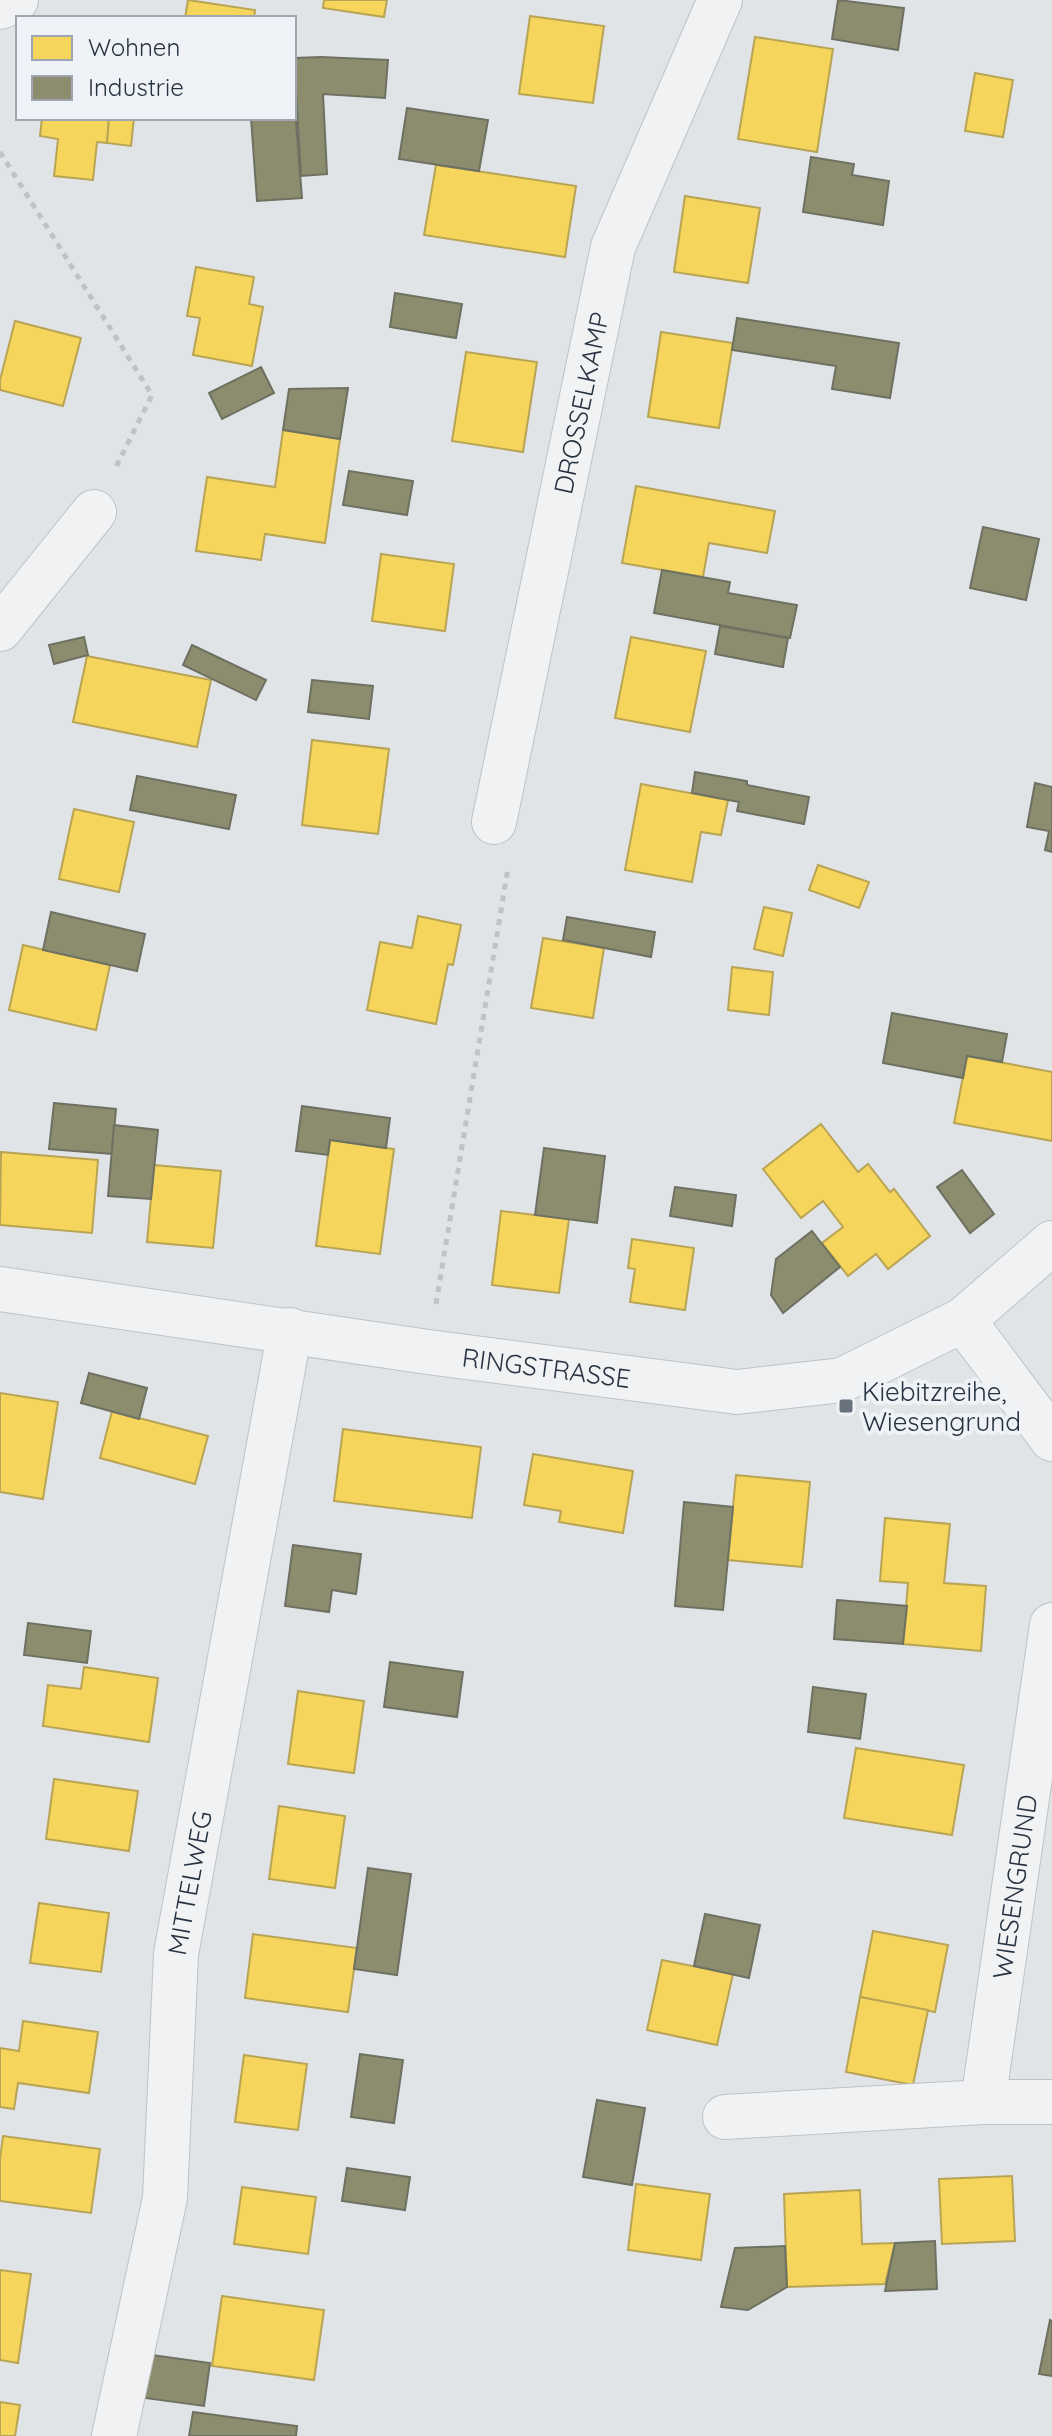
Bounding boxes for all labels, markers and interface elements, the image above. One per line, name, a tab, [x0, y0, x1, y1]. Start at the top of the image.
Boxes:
legend	[16, 16, 296, 120]
text: Wohnen	[88, 32, 180, 62]
text: Industrie	[88, 72, 184, 102]
street label: DROSSELKAMP	[546, 309, 616, 497]
street label: RINGSTRASSE	[460, 1340, 633, 1395]
place label: Kiebitzreihe, Wiesengrund	[862, 1375, 1021, 1438]
marker: Kiebitzreihe, Wiesengrund	[837, 1397, 855, 1415]
street label: WIESENGRUND	[984, 1792, 1044, 1981]
street label: MITTELWEG	[160, 1808, 218, 1958]

